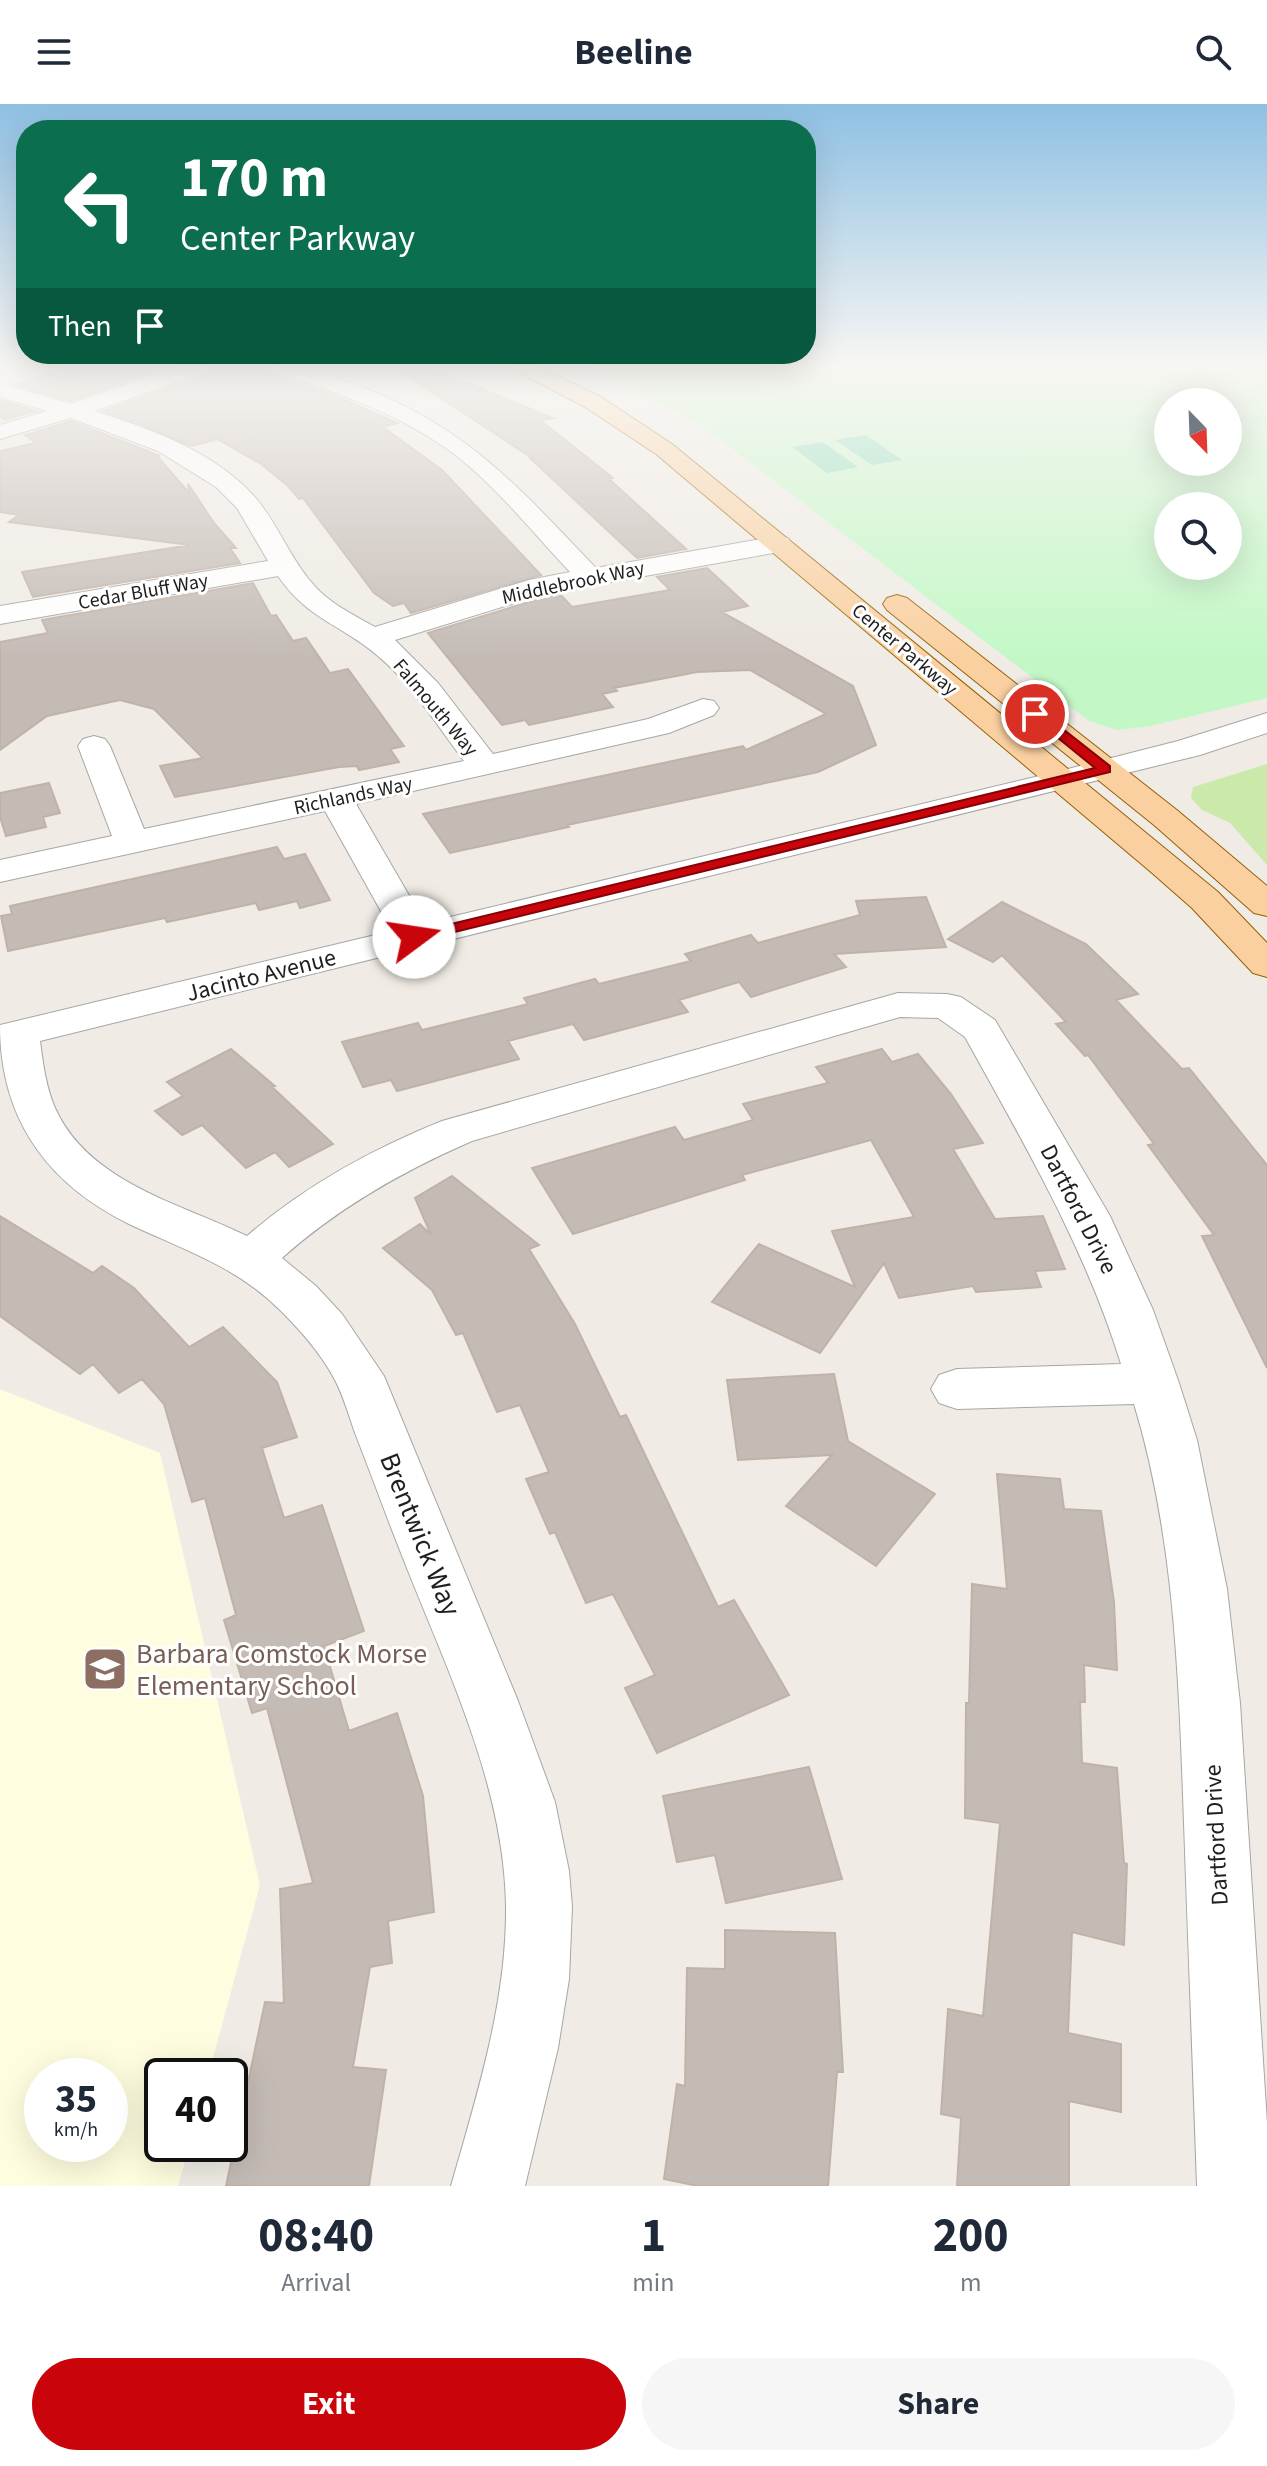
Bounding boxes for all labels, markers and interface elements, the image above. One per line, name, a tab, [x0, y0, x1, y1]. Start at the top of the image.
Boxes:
text: Beeline	[574, 27, 693, 78]
icon: menu	[32, 30, 76, 74]
icon: search	[1191, 30, 1235, 74]
text: 170 m	[180, 139, 328, 218]
icon: left	[48, 152, 152, 256]
text: Center Parkway	[180, 213, 415, 264]
icon: arrive	[128, 304, 172, 348]
text: Then	[48, 305, 112, 348]
north arrow	[1154, 388, 1242, 476]
map controls	[1154, 388, 1242, 580]
button: search	[1154, 492, 1242, 580]
street label: Middlebrook Way	[499, 554, 648, 612]
street label: Cedar Bluff Way	[76, 567, 211, 617]
street label: Center Parkway	[845, 597, 964, 703]
street label: Falmouth Way	[386, 653, 485, 763]
pin	[1001, 680, 1069, 748]
icon: arrive	[1013, 692, 1057, 736]
street label: Richlands Way	[291, 770, 416, 822]
position arrow	[372, 895, 456, 979]
street label: Jacinto Avenue	[183, 940, 340, 1011]
street label: Dartford Drive	[1031, 1138, 1126, 1280]
street label: Brentwick Way	[369, 1447, 471, 1622]
place label: Barbara Comstock Morse Elementary School	[136, 1634, 427, 1706]
school or university icon: Barbara Comstock Morse Elementary School	[81, 1645, 129, 1693]
street label: Dartford Drive	[1195, 1764, 1238, 1906]
speed limit sign: 40	[144, 2058, 248, 2162]
text: 35	[55, 2071, 97, 2128]
text: km/h	[54, 2116, 98, 2144]
text: 08:40	[258, 2202, 374, 2270]
text: 1	[641, 2202, 666, 2270]
text: 200	[933, 2202, 1009, 2270]
text: Arrival	[281, 2264, 351, 2301]
text: min	[632, 2264, 674, 2301]
text: m	[960, 2264, 981, 2301]
button: Exit	[32, 2358, 626, 2450]
button: Share	[642, 2358, 1235, 2450]

